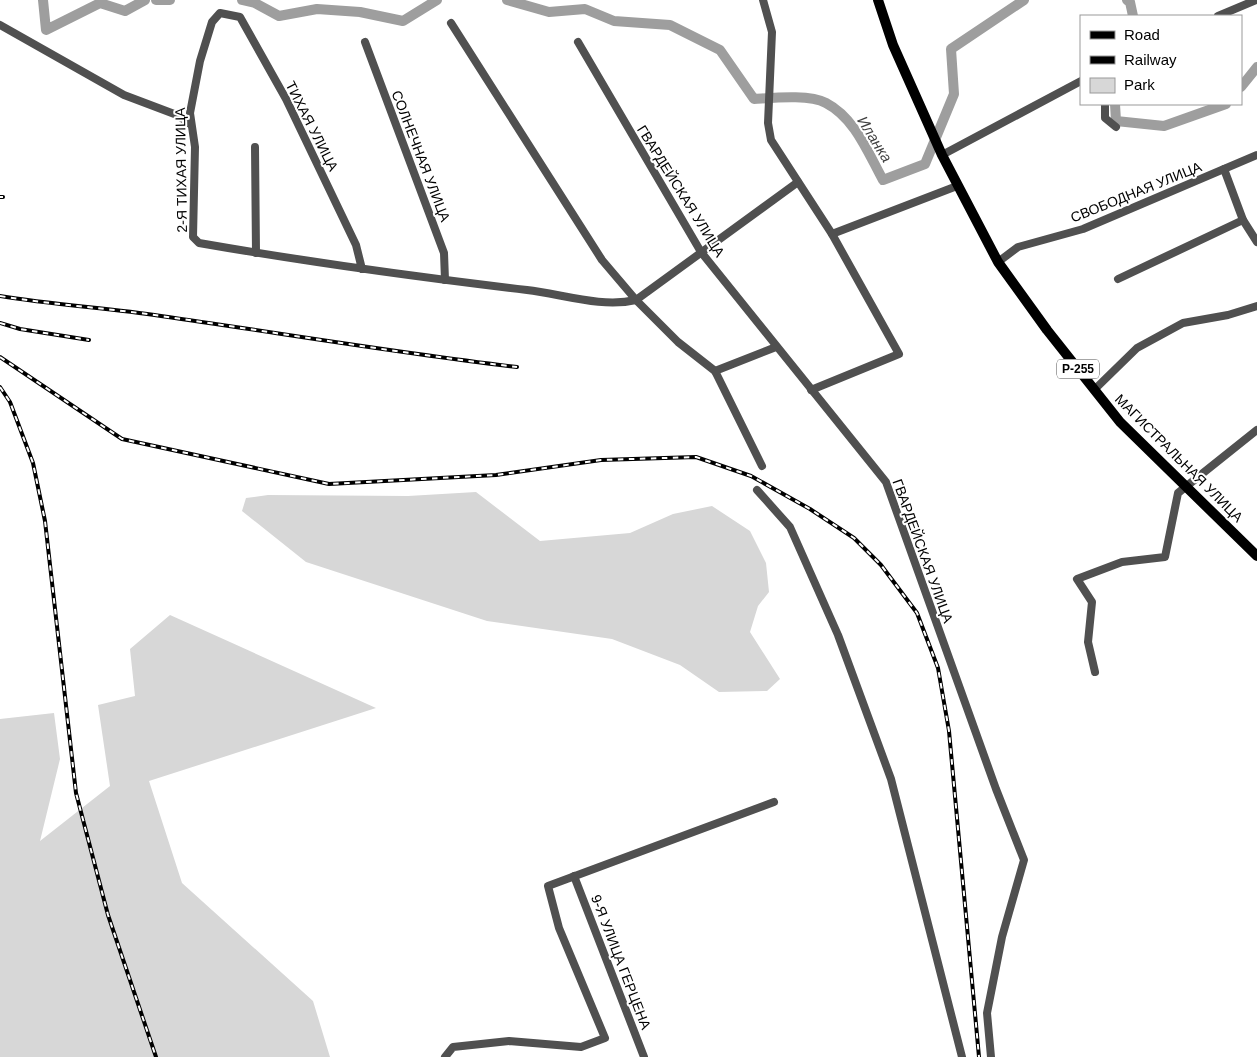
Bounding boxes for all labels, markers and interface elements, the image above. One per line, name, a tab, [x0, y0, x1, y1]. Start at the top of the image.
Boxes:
legend	[1080, 15, 1242, 105]
text: Road	[1124, 26, 1160, 43]
text: Railway	[1124, 51, 1177, 68]
text: Park	[1124, 76, 1155, 93]
street label: ТИХАЯ УЛИЦА	[282, 78, 342, 174]
street label: СОЛНЕЧНАЯ УЛИЦА	[389, 88, 454, 225]
street label: 2-Я ТИХАЯ УЛИЦА	[172, 107, 190, 233]
water label: Иланка	[854, 113, 896, 165]
street label: ГВАРДЕЙСКАЯ УЛИЦА	[634, 122, 729, 260]
street label: СВОБОДНАЯ УЛИЦА	[1068, 158, 1204, 226]
road number: Р-255	[1057, 359, 1099, 378]
street label: МАГИСТРАЛЬНАЯ УЛИЦА	[1112, 391, 1247, 526]
street label: ГВАРДЕЙСКАЯ УЛИЦА	[889, 476, 958, 626]
street label: 9-Я УЛИЦА ГЕРЦЕНА	[588, 892, 654, 1032]

